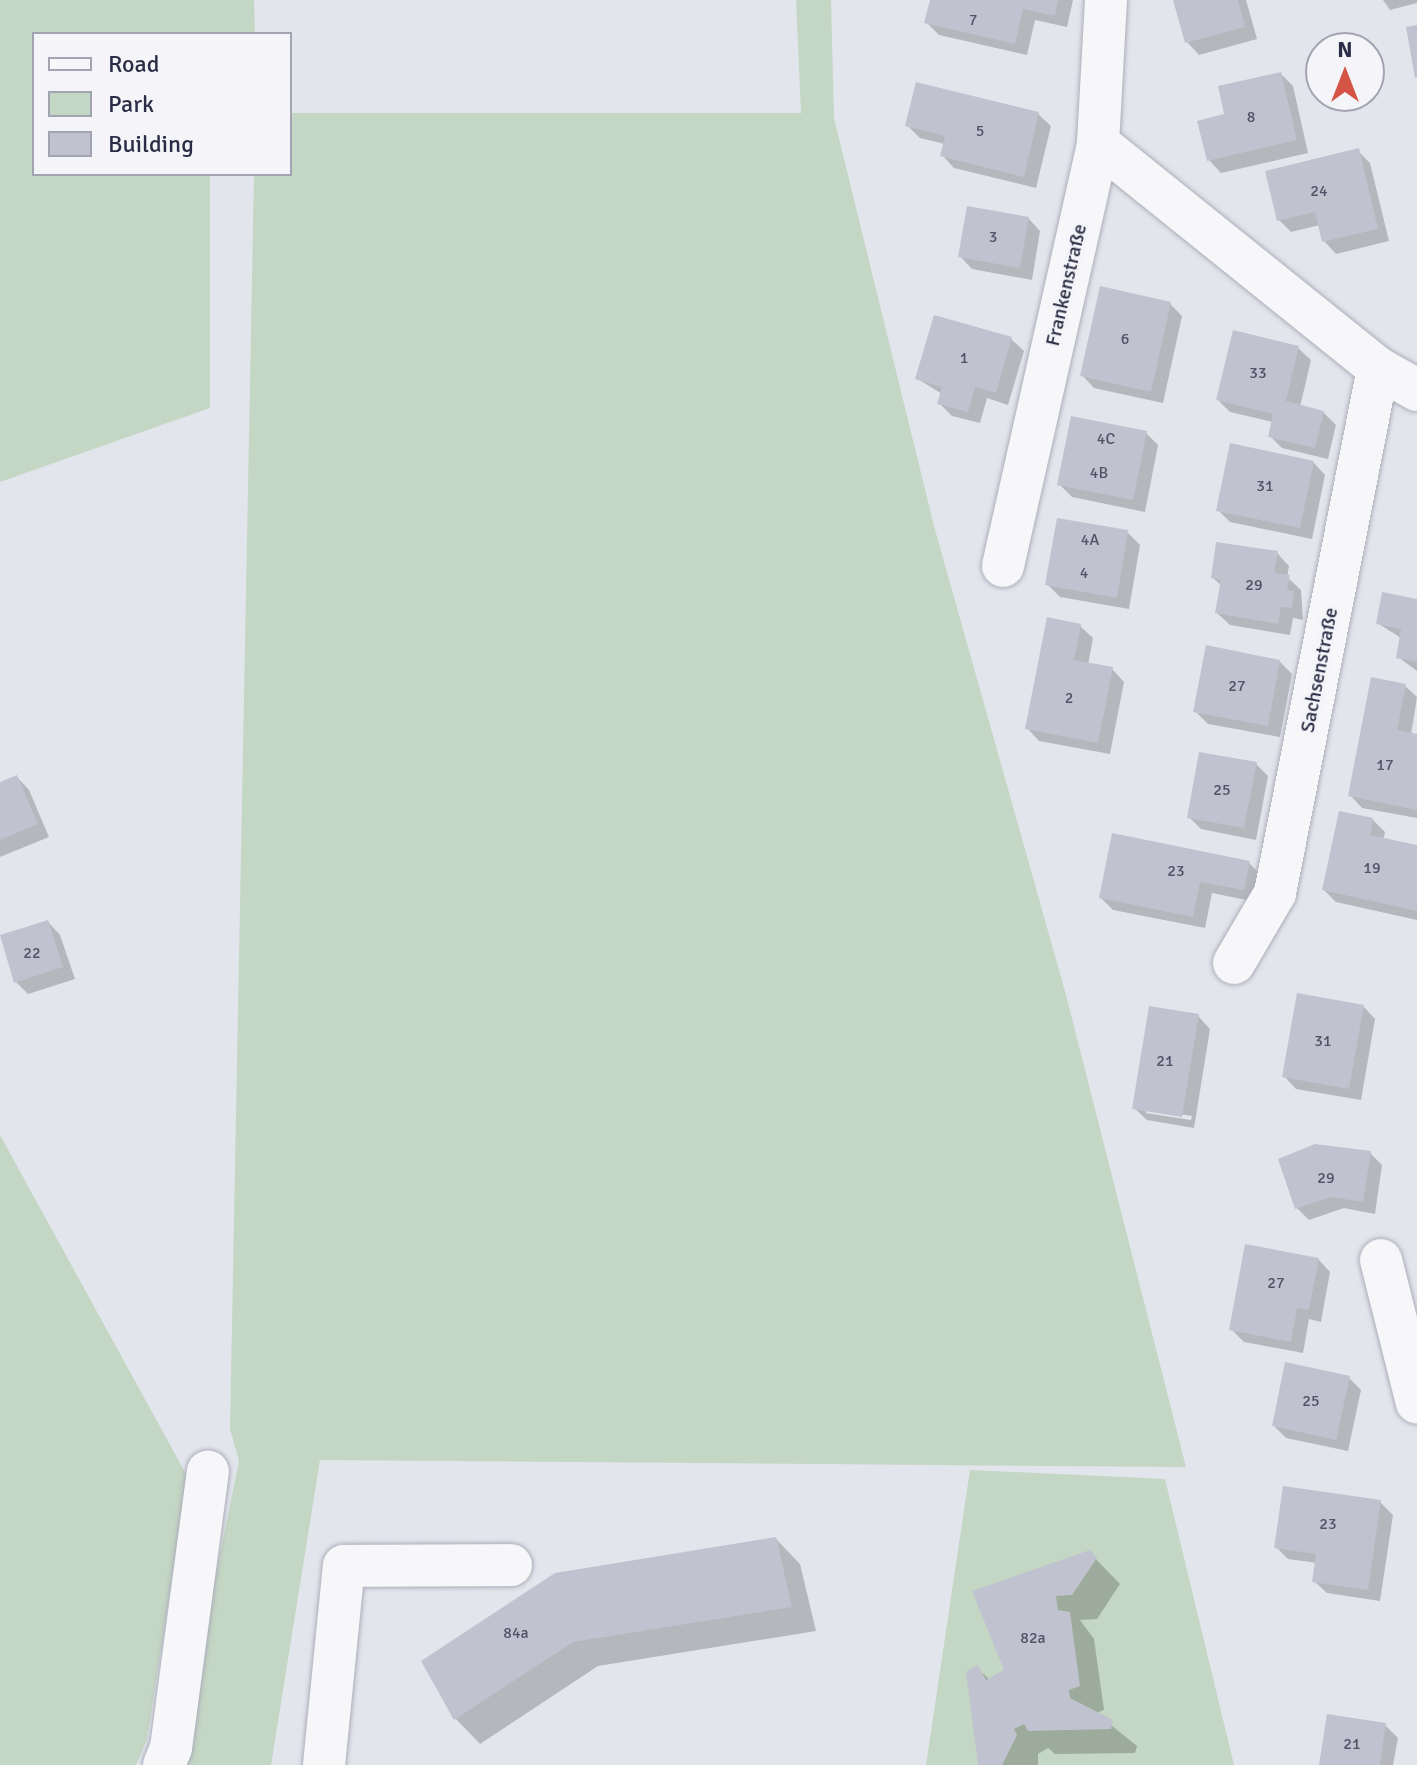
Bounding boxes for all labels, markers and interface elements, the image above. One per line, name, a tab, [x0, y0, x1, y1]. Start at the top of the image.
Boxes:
house number: 7	[969, 10, 977, 30]
legend	[32, 32, 292, 176]
north arrow	[1305, 32, 1385, 112]
text: N	[1337, 36, 1353, 63]
text: Road	[108, 49, 159, 79]
text: Park	[108, 89, 154, 119]
house number: 8	[1247, 107, 1255, 127]
house number: 5	[976, 121, 984, 141]
text: Building	[108, 129, 194, 159]
house number: 24	[1310, 181, 1328, 201]
street label: Frankenstraße	[1040, 222, 1092, 348]
house number: 3	[989, 227, 997, 247]
house number: 6	[1121, 329, 1129, 349]
house number: 1	[960, 348, 968, 368]
house number: 33	[1249, 363, 1267, 383]
house number: 4C	[1097, 429, 1115, 449]
house number: 4B	[1090, 463, 1108, 483]
house number: 31	[1256, 476, 1274, 496]
house number: 4A	[1081, 530, 1099, 550]
house number: 4	[1080, 563, 1088, 583]
house number: 29	[1245, 575, 1263, 595]
street label: Sachsenstraße	[1295, 605, 1343, 735]
house number: 27	[1228, 676, 1246, 696]
house number: 2	[1065, 688, 1073, 708]
house number: 17	[1376, 755, 1394, 775]
house number: 25	[1213, 780, 1231, 800]
house number: 19	[1363, 858, 1381, 878]
house number: 23	[1167, 861, 1185, 881]
house number: 22	[23, 943, 41, 963]
house number: 31	[1314, 1031, 1332, 1051]
house number: 21	[1156, 1051, 1174, 1071]
house number: 29	[1317, 1168, 1335, 1188]
house number: 27	[1267, 1273, 1285, 1293]
house number: 25	[1302, 1391, 1320, 1411]
house number: 23	[1319, 1514, 1337, 1534]
house number: 84a	[503, 1623, 529, 1643]
house number: 82a	[1020, 1628, 1046, 1648]
house number: 21	[1343, 1734, 1361, 1754]

